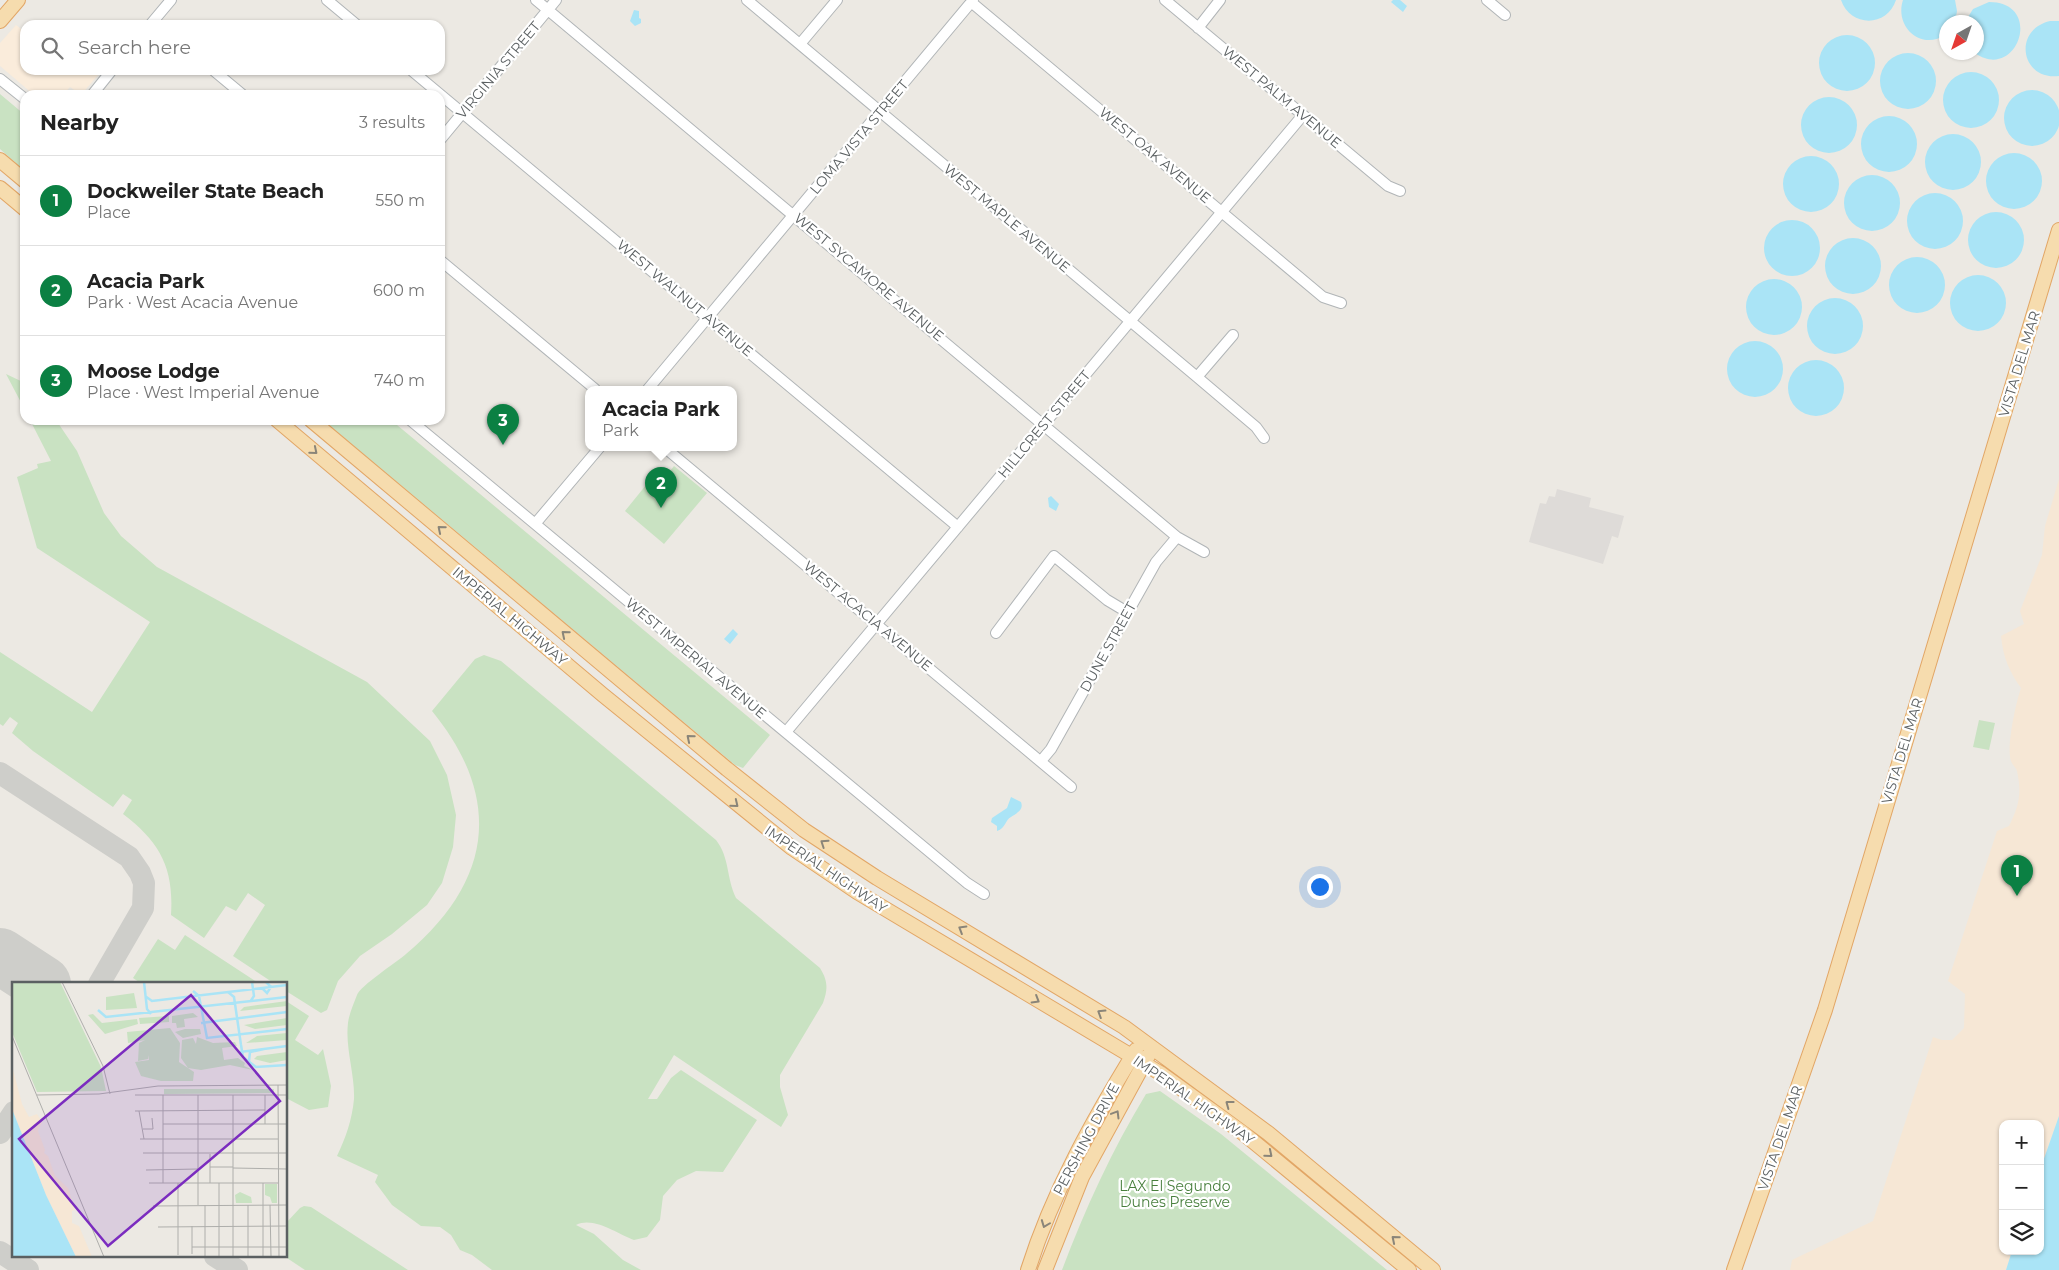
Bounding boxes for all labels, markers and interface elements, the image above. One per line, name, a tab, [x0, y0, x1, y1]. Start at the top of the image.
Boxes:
north arrow	[1939, 15, 1984, 60]
street label: VIRGINIA STREET	[452, 18, 544, 122]
search box	[20, 20, 445, 75]
icon: search	[38, 34, 66, 62]
text: Search here	[78, 36, 191, 59]
street label: WEST PALM AVENUE	[1219, 42, 1345, 152]
street label: LOMA VISTA STREET	[806, 76, 912, 198]
street label: WEST OAK AVENUE	[1095, 103, 1215, 207]
text: Nearby	[40, 110, 119, 135]
text: 3 results	[359, 113, 425, 132]
street label: WEST MAPLE AVENUE	[940, 160, 1074, 276]
text: Dockweiler State Beach	[87, 180, 324, 203]
text: 1	[53, 191, 59, 210]
text: 550 m	[375, 191, 425, 210]
text: Place	[87, 203, 131, 222]
street label: WEST SYCAMORE AVENUE	[790, 209, 948, 345]
street label: WEST WALNUT AVENUE	[613, 236, 757, 360]
text: Acacia Park	[87, 270, 204, 293]
text: 2	[51, 281, 61, 300]
text: 600 m	[373, 281, 425, 300]
text: Park · West Acacia Avenue	[87, 293, 298, 312]
street label: VISTA DEL MAR	[1994, 309, 2044, 419]
text: Moose Lodge	[87, 360, 220, 383]
street label: HILLCREST STREET	[994, 367, 1094, 481]
text: 3	[51, 371, 61, 390]
text: 740 m	[374, 371, 425, 390]
text: Place · West Imperial Avenue	[87, 383, 319, 402]
popup	[585, 386, 737, 451]
text: Acacia Park	[602, 398, 720, 421]
pin: 3	[487, 404, 519, 445]
text: Park	[602, 421, 639, 440]
one-way arrow	[308, 446, 317, 454]
pin: 2	[645, 467, 677, 508]
one-way arrow	[438, 526, 447, 535]
street label: WEST ACACIA AVENUE	[800, 557, 936, 675]
street label: IMPERIAL HIGHWAY	[449, 563, 571, 669]
street label: WEST IMPERIAL AVENUE	[622, 594, 770, 722]
street label: DUNE STREET	[1076, 599, 1140, 695]
one-way arrow	[562, 630, 571, 639]
street label: VISTA DEL MAR	[1877, 696, 1927, 806]
one-way arrow	[687, 735, 696, 744]
one-way arrow	[730, 798, 739, 807]
street label: IMPERIAL HIGHWAY	[761, 821, 891, 917]
one-way arrow	[820, 840, 830, 849]
pin: 1	[2001, 855, 2033, 896]
your location	[1307, 874, 1333, 900]
one-way arrow	[959, 925, 968, 935]
inset map	[12, 982, 288, 1258]
one-way arrow	[1031, 994, 1040, 1004]
one-way arrow	[1098, 1010, 1107, 1019]
street label: IMPERIAL HIGHWAY	[1130, 1051, 1258, 1149]
street label: PERSHING DRIVE	[1049, 1080, 1123, 1198]
street label: VISTA DEL MAR	[1754, 1083, 1806, 1193]
one-way arrow	[1225, 1101, 1235, 1110]
one-way arrow	[1110, 1110, 1120, 1119]
map controls	[1999, 1120, 2044, 1255]
button: +	[1999, 1120, 2044, 1165]
one-way arrow	[1263, 1148, 1272, 1156]
button: −	[1999, 1165, 2044, 1210]
park label: LAX El Segundo Dunes Preserve	[1119, 1177, 1231, 1211]
button: layers	[1999, 1210, 2044, 1255]
one-way arrow	[1041, 1219, 1051, 1228]
one-way arrow	[1392, 1235, 1401, 1244]

